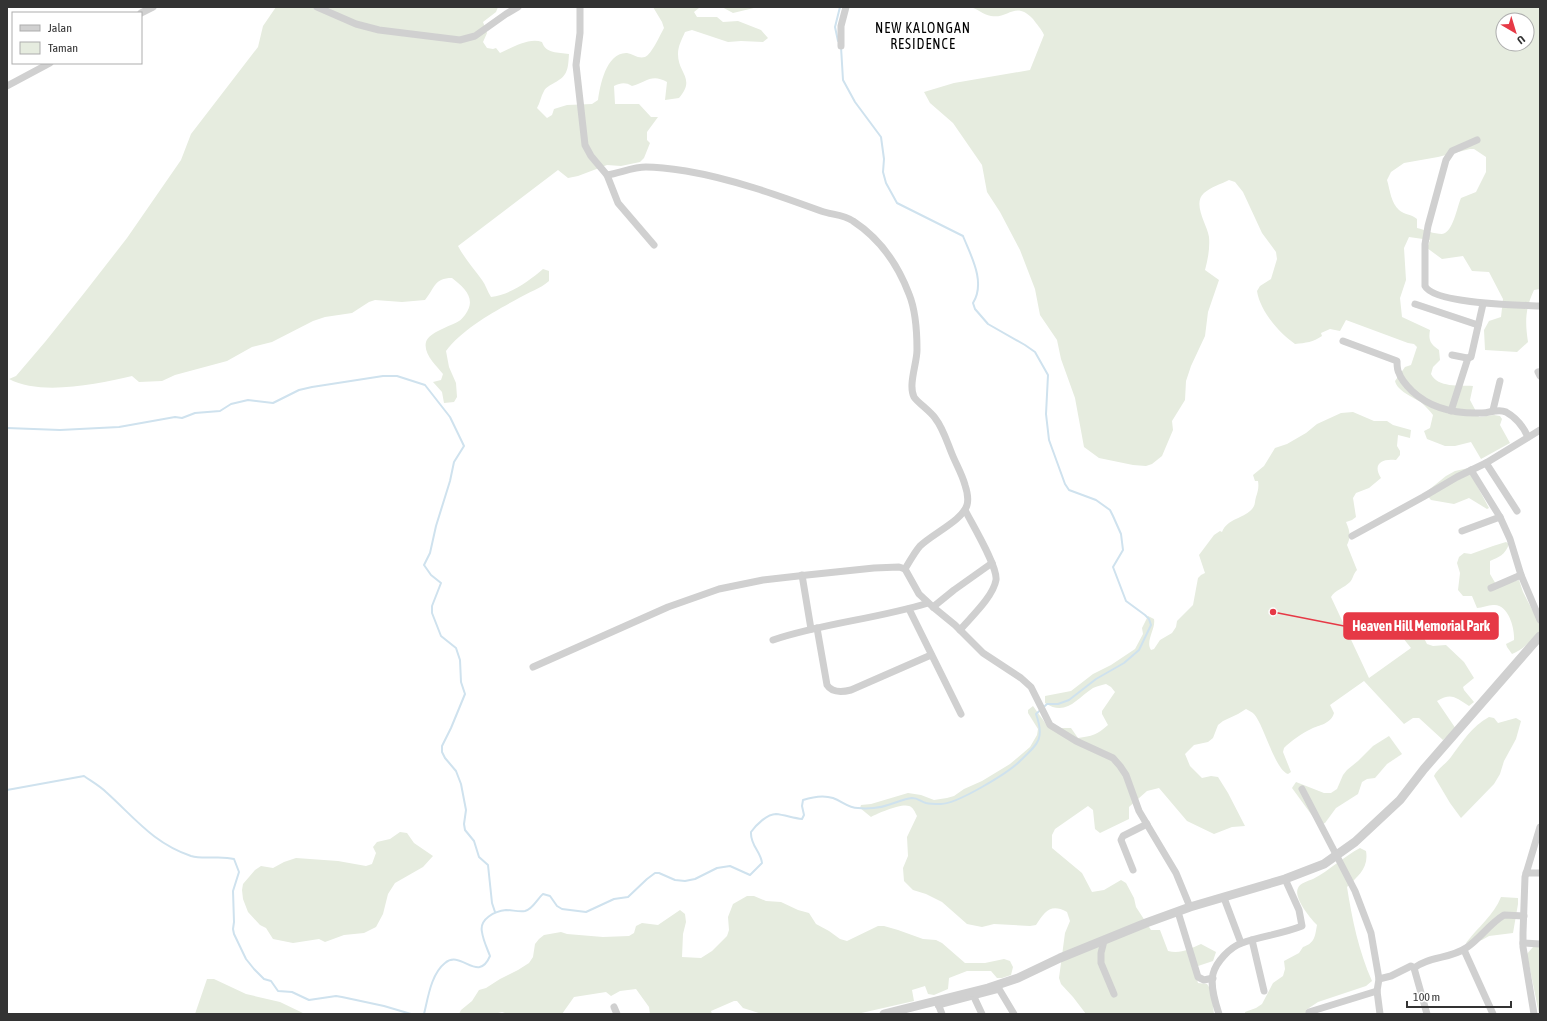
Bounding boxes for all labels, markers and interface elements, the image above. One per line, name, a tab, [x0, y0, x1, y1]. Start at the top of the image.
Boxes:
legend	[12, 12, 142, 64]
north arrow	[1495, 12, 1535, 52]
district label: NEW KALONGAN RESIDENCE	[875, 20, 971, 52]
text: Jalan	[48, 21, 72, 35]
text: U	[1515, 33, 1527, 47]
text: Taman	[48, 41, 78, 55]
callout: Heaven Hill Memorial Park	[1344, 613, 1498, 639]
text: Heaven Hill Memorial Park	[1352, 618, 1491, 634]
scale bar	[1407, 983, 1511, 1009]
text: 100 m	[1413, 990, 1440, 1004]

